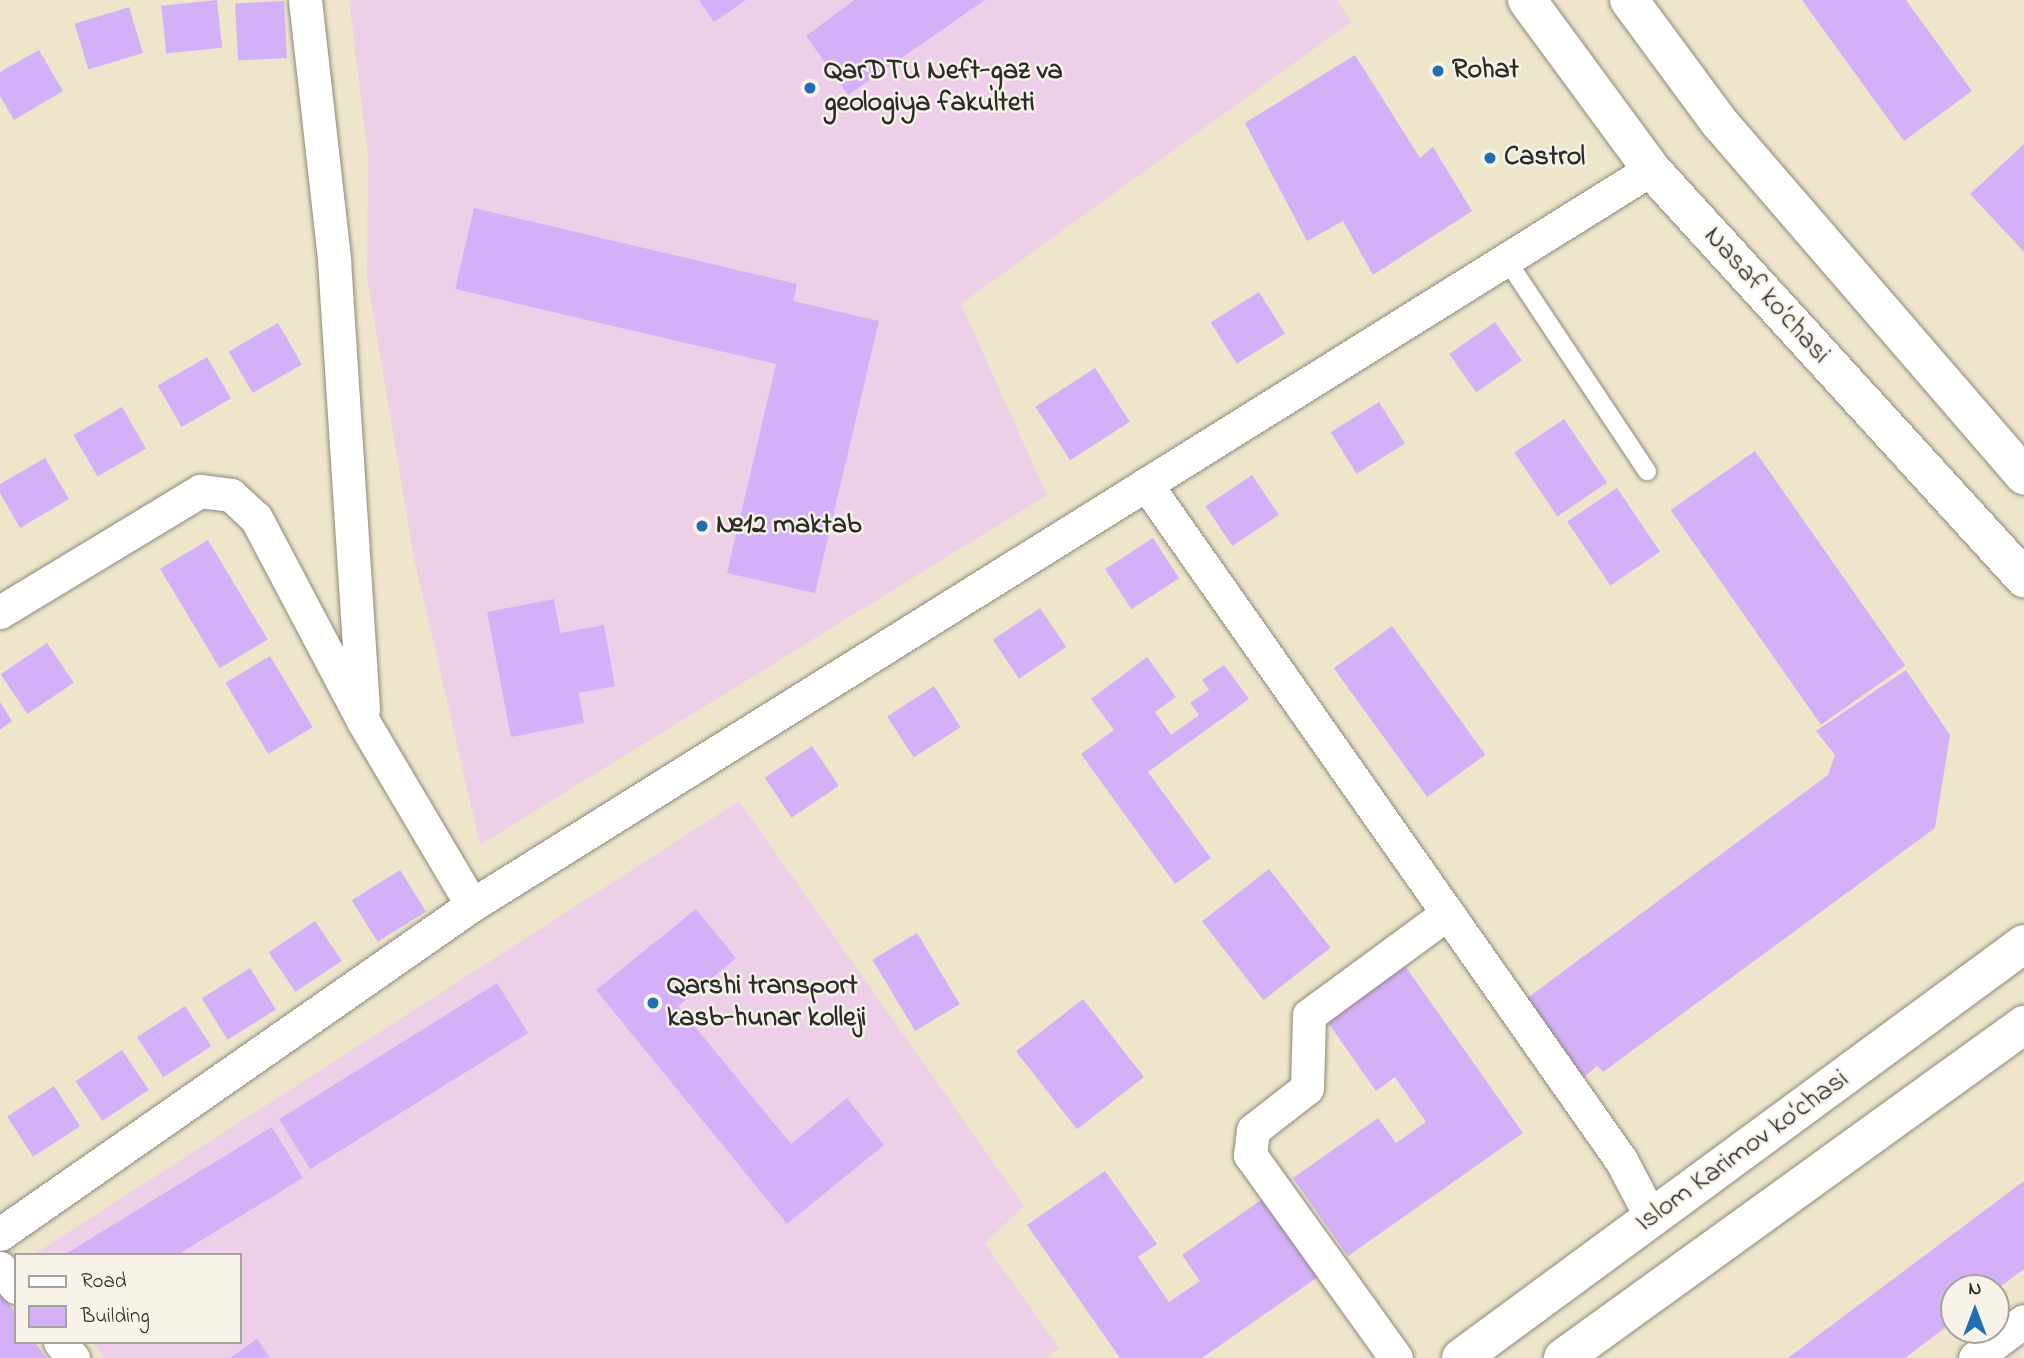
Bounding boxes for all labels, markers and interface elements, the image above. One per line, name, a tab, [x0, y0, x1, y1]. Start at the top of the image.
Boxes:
place label: Rohat	[1452, 54, 1519, 88]
place label: QarDTU Neft-gaz va geologiya fakulteti	[824, 55, 1063, 121]
marker: Rohat	[1430, 63, 1446, 79]
marker: QarDTU Neft-gaz va geologiya fakulteti	[802, 80, 818, 96]
place label: Castrol	[1504, 141, 1585, 175]
marker: Castrol	[1482, 150, 1498, 166]
street label: Nasaf ko‘chasi	[1696, 220, 1836, 372]
place label: №12 maktab	[716, 509, 862, 543]
marker: №12 maktab	[694, 518, 710, 534]
place label: Qarshi transport kasb-hunar kolleji	[667, 970, 866, 1036]
marker: Qarshi transport kasb-hunar kolleji	[645, 995, 661, 1011]
street label: Islom Karimov ko‘chasi	[1630, 1063, 1856, 1241]
legend	[14, 1253, 242, 1344]
text: Road	[81, 1267, 127, 1297]
north arrow	[1940, 1274, 2010, 1344]
text: N	[1969, 1276, 1981, 1303]
text: Building	[81, 1302, 150, 1332]

